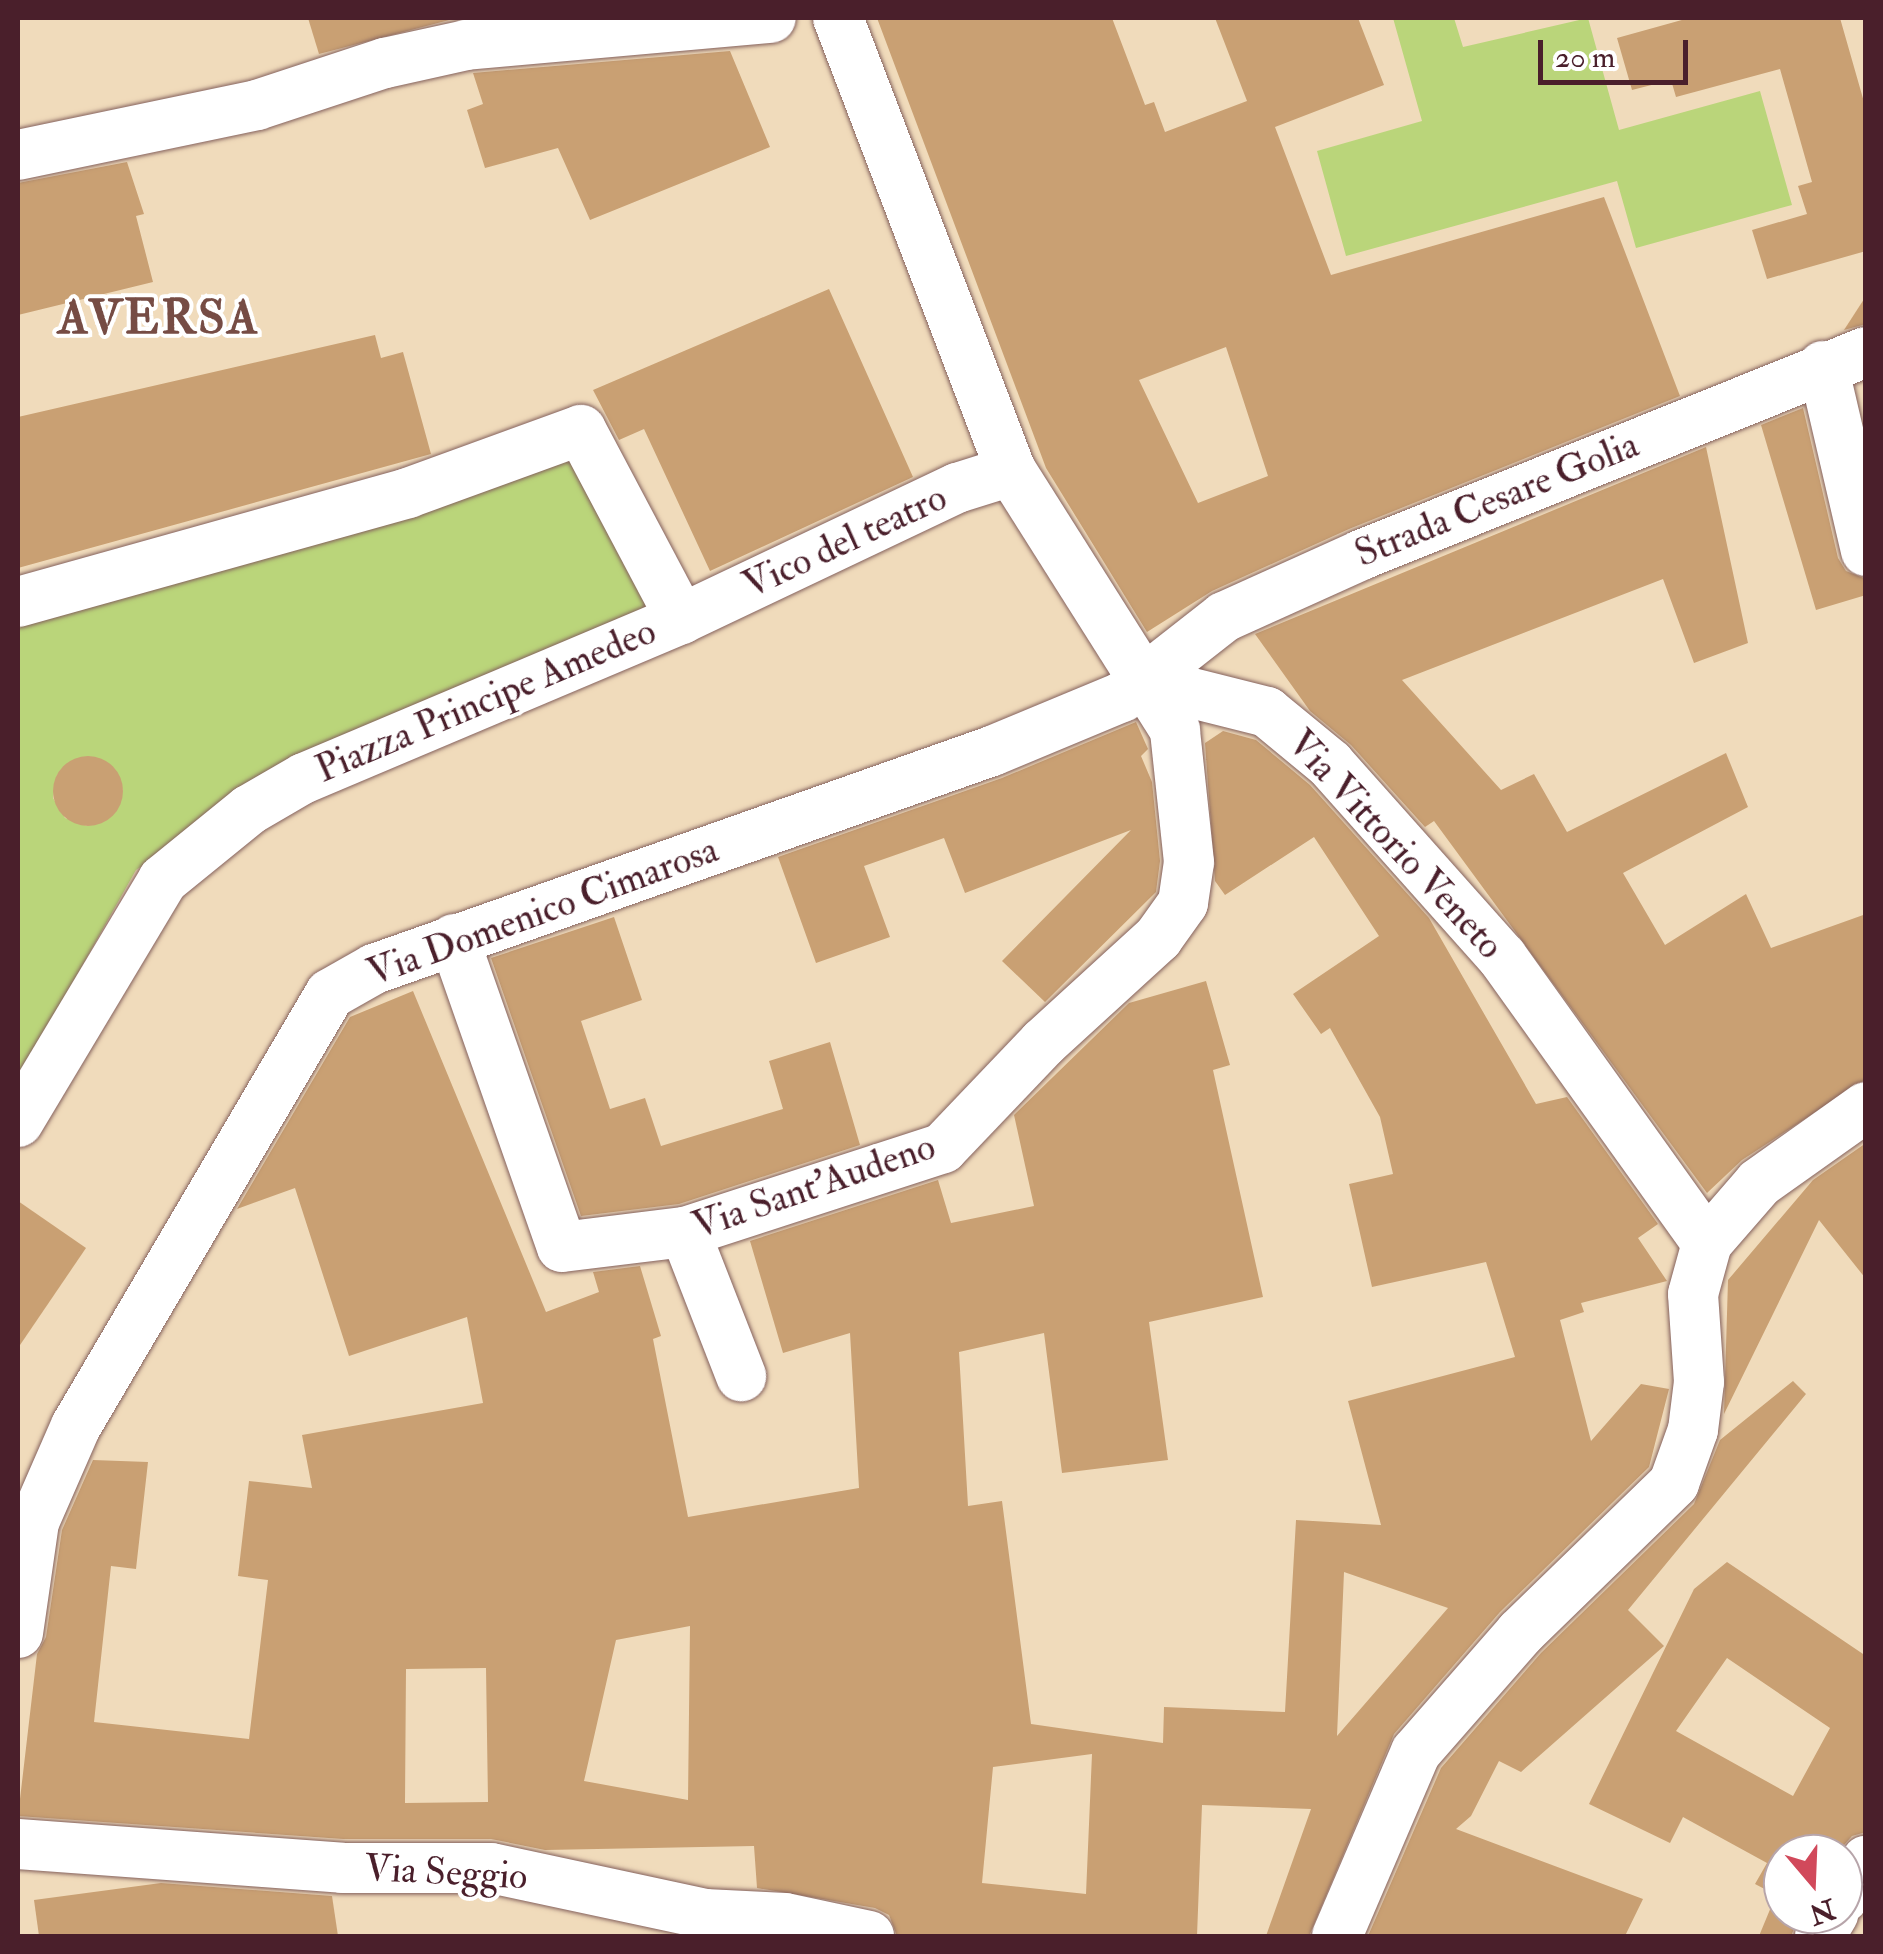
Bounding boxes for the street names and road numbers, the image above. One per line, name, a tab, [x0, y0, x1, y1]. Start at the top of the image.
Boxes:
street label: Strada Cesare Golia	[1349, 422, 1645, 578]
street label: Vico del teatro	[736, 475, 954, 609]
street label: Piazza Principe Amedeo	[309, 609, 663, 793]
street label: Via Vittorio Veneto	[1277, 721, 1513, 969]
street label: Via Domenico Cimarosa	[362, 827, 724, 997]
street label: Via Sant'Audeno	[687, 1124, 941, 1250]
street label: Via Seggio	[363, 1846, 529, 1900]

